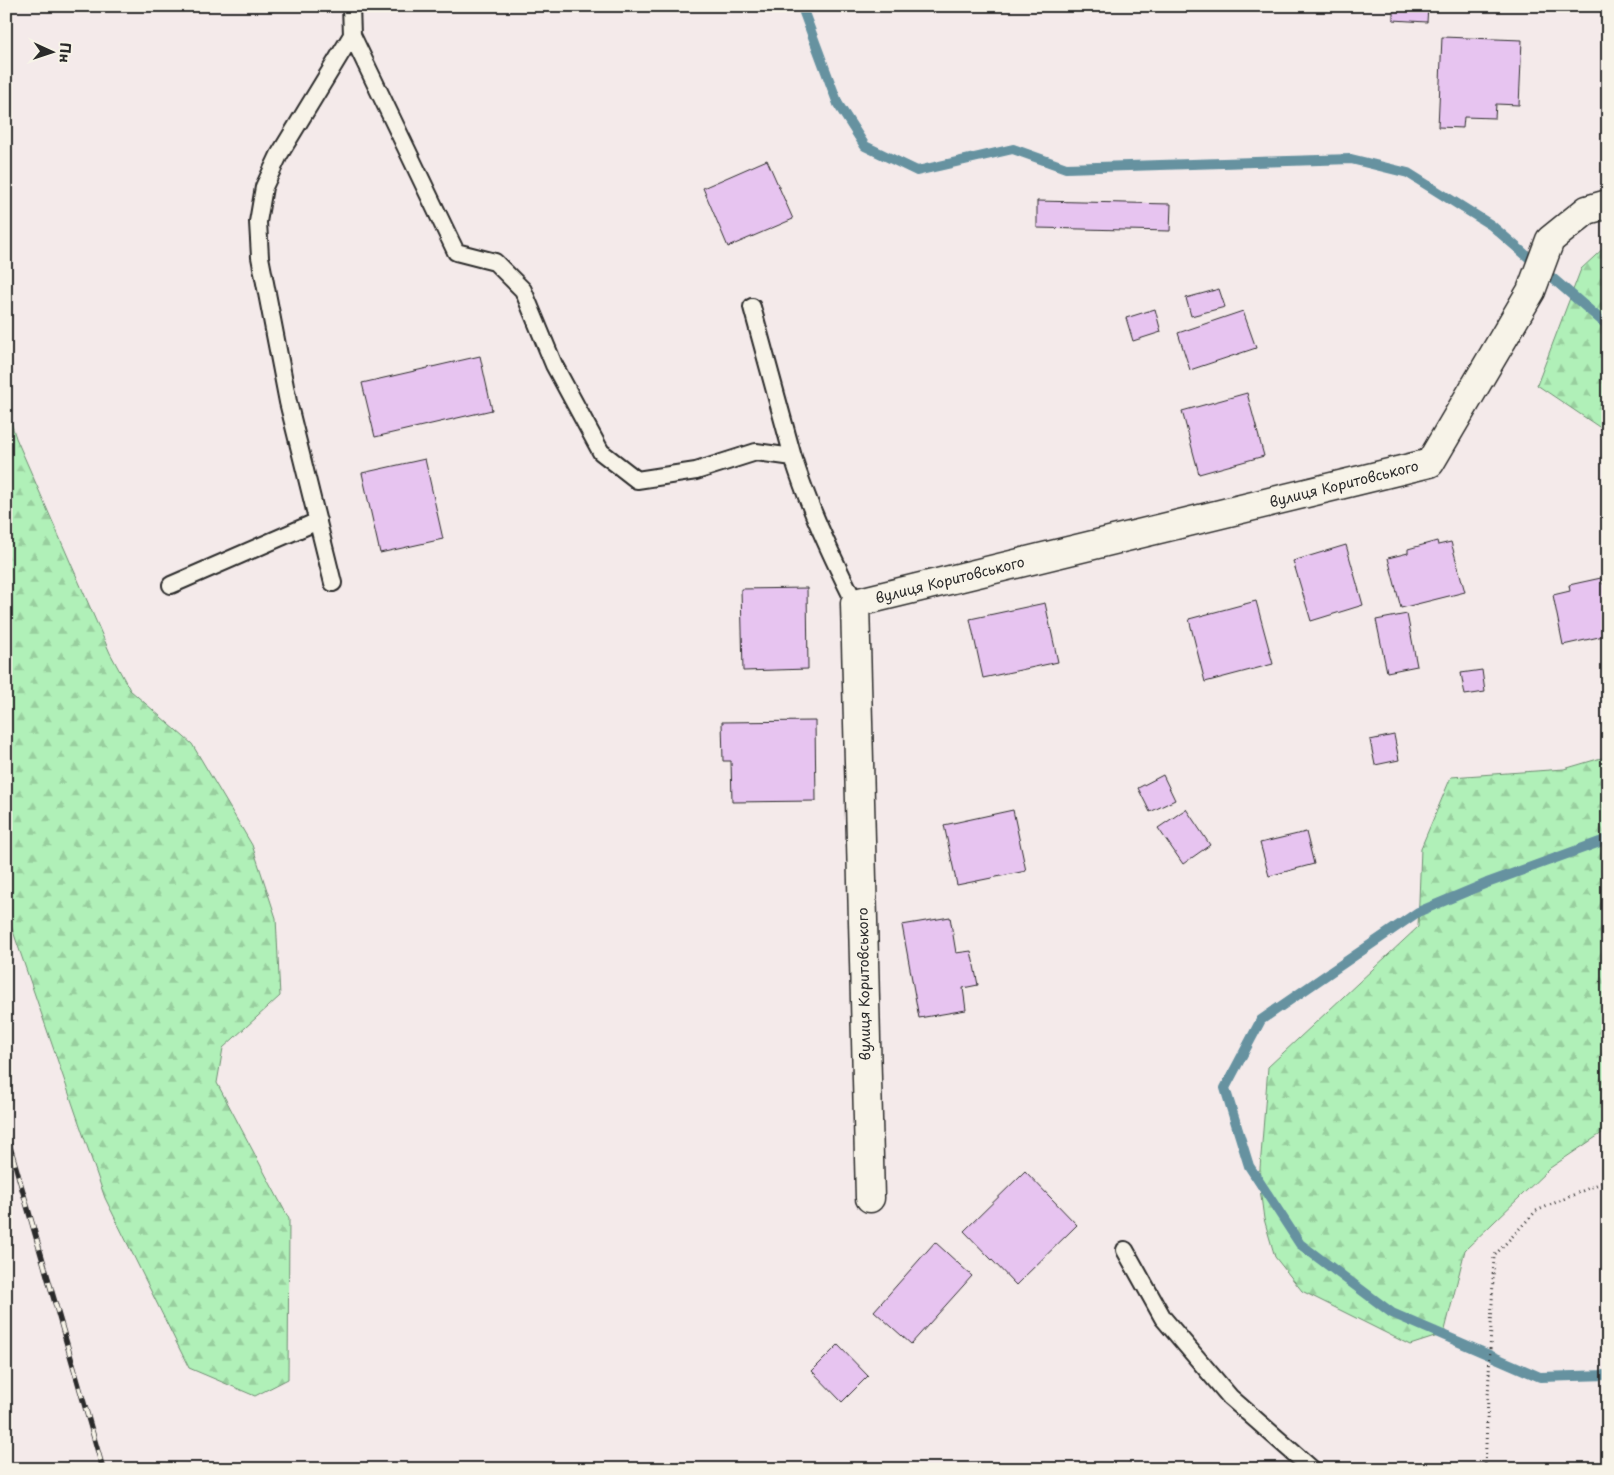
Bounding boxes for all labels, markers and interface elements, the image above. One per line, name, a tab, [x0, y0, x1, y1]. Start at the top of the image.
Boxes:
north arrow	[28, 28, 78, 78]
text: Пн	[54, 42, 76, 63]
street label: вулиця Коритовського	[1267, 455, 1421, 512]
street label: вулиця Коритовського	[873, 551, 1027, 608]
street label: вулиця Коритовського	[852, 907, 875, 1061]

